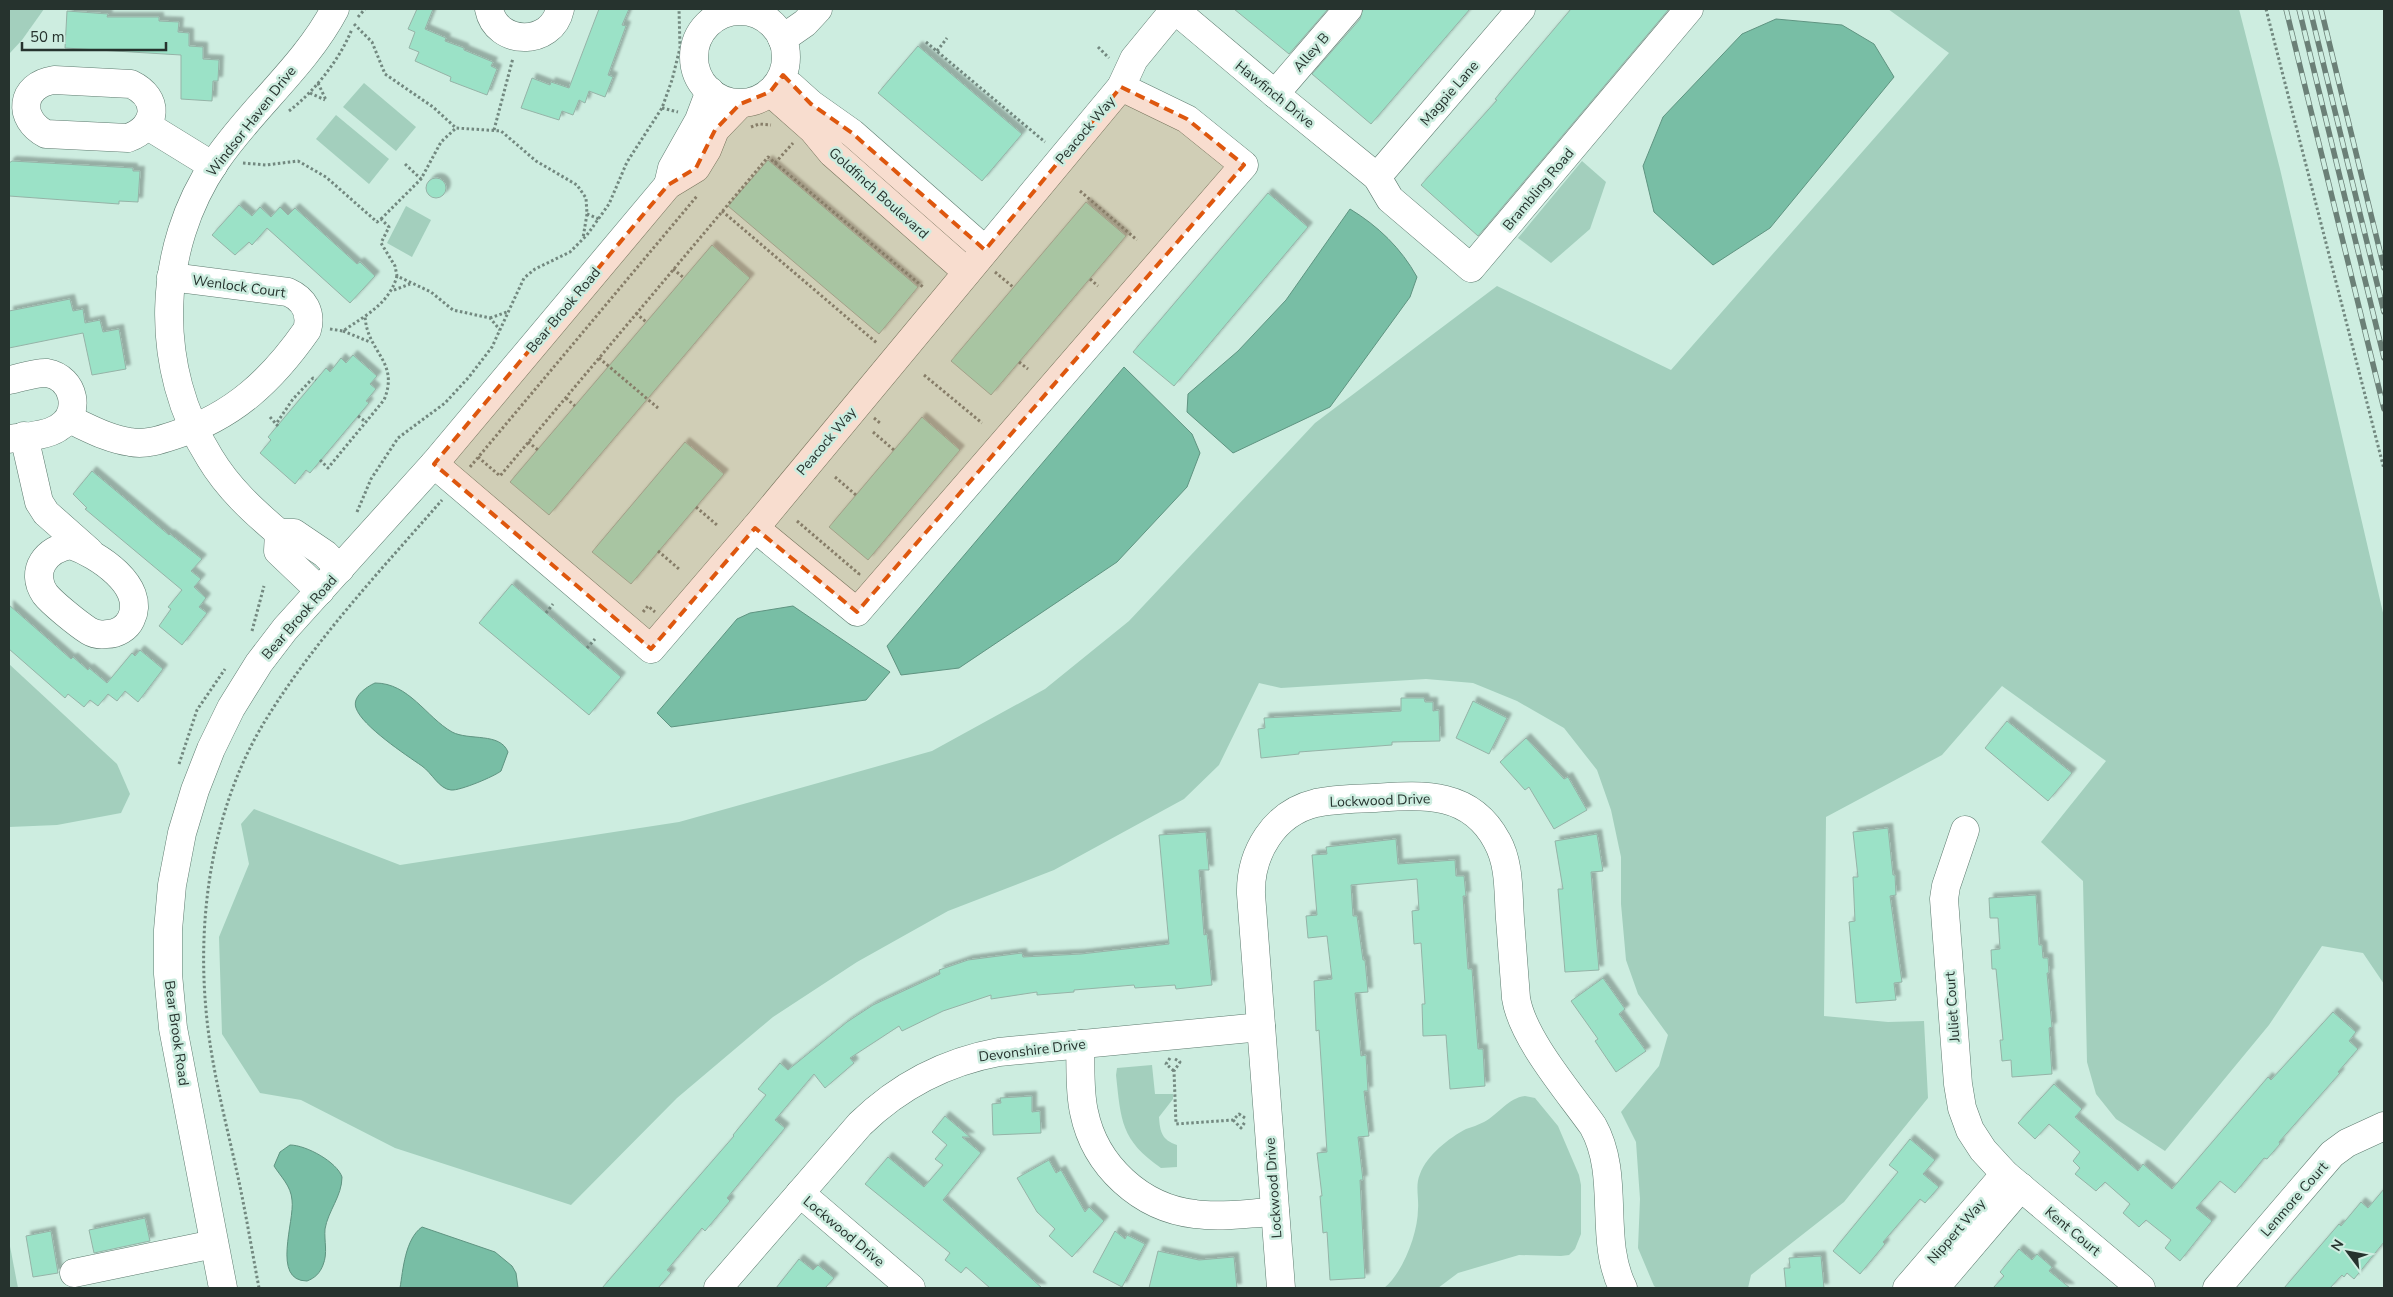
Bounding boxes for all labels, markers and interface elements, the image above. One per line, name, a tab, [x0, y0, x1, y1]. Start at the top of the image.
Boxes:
scale bar	[22, 20, 166, 52]
text: 50 m	[30, 27, 65, 47]
street label: Alley B	[1289, 29, 1334, 76]
street label: Hawfinch Drive	[1231, 57, 1318, 132]
street label: Magpie Lane	[1416, 57, 1483, 130]
street label: Windsor Haven Drive	[202, 62, 301, 180]
street label: Peacock Way	[1051, 92, 1120, 169]
street label: Goldfinch Boulevard	[825, 143, 933, 243]
street label: Brambling Road	[1498, 144, 1578, 234]
street label: Bear Brook Road	[522, 264, 605, 357]
street label: Wenlock Court	[191, 271, 287, 302]
street label: Peacock Way	[792, 403, 861, 480]
street label: Bear Brook Road	[257, 571, 341, 664]
street label: Lockwood Drive	[1329, 789, 1431, 812]
street label: Juliet Court	[1941, 971, 1965, 1044]
street label: Bear Brook Road	[160, 979, 193, 1087]
street label: Devonshire Drive	[977, 1035, 1087, 1066]
street label: Lockwood Drive	[1261, 1137, 1286, 1239]
street label: Lenmore Court	[2257, 1158, 2332, 1241]
street label: Lockwood Drive	[799, 1192, 888, 1271]
street label: Nippert Way	[1923, 1194, 1990, 1268]
street label: Kent Court	[2041, 1202, 2105, 1260]
north arrow	[2323, 1227, 2373, 1277]
text: N	[2327, 1236, 2348, 1255]

